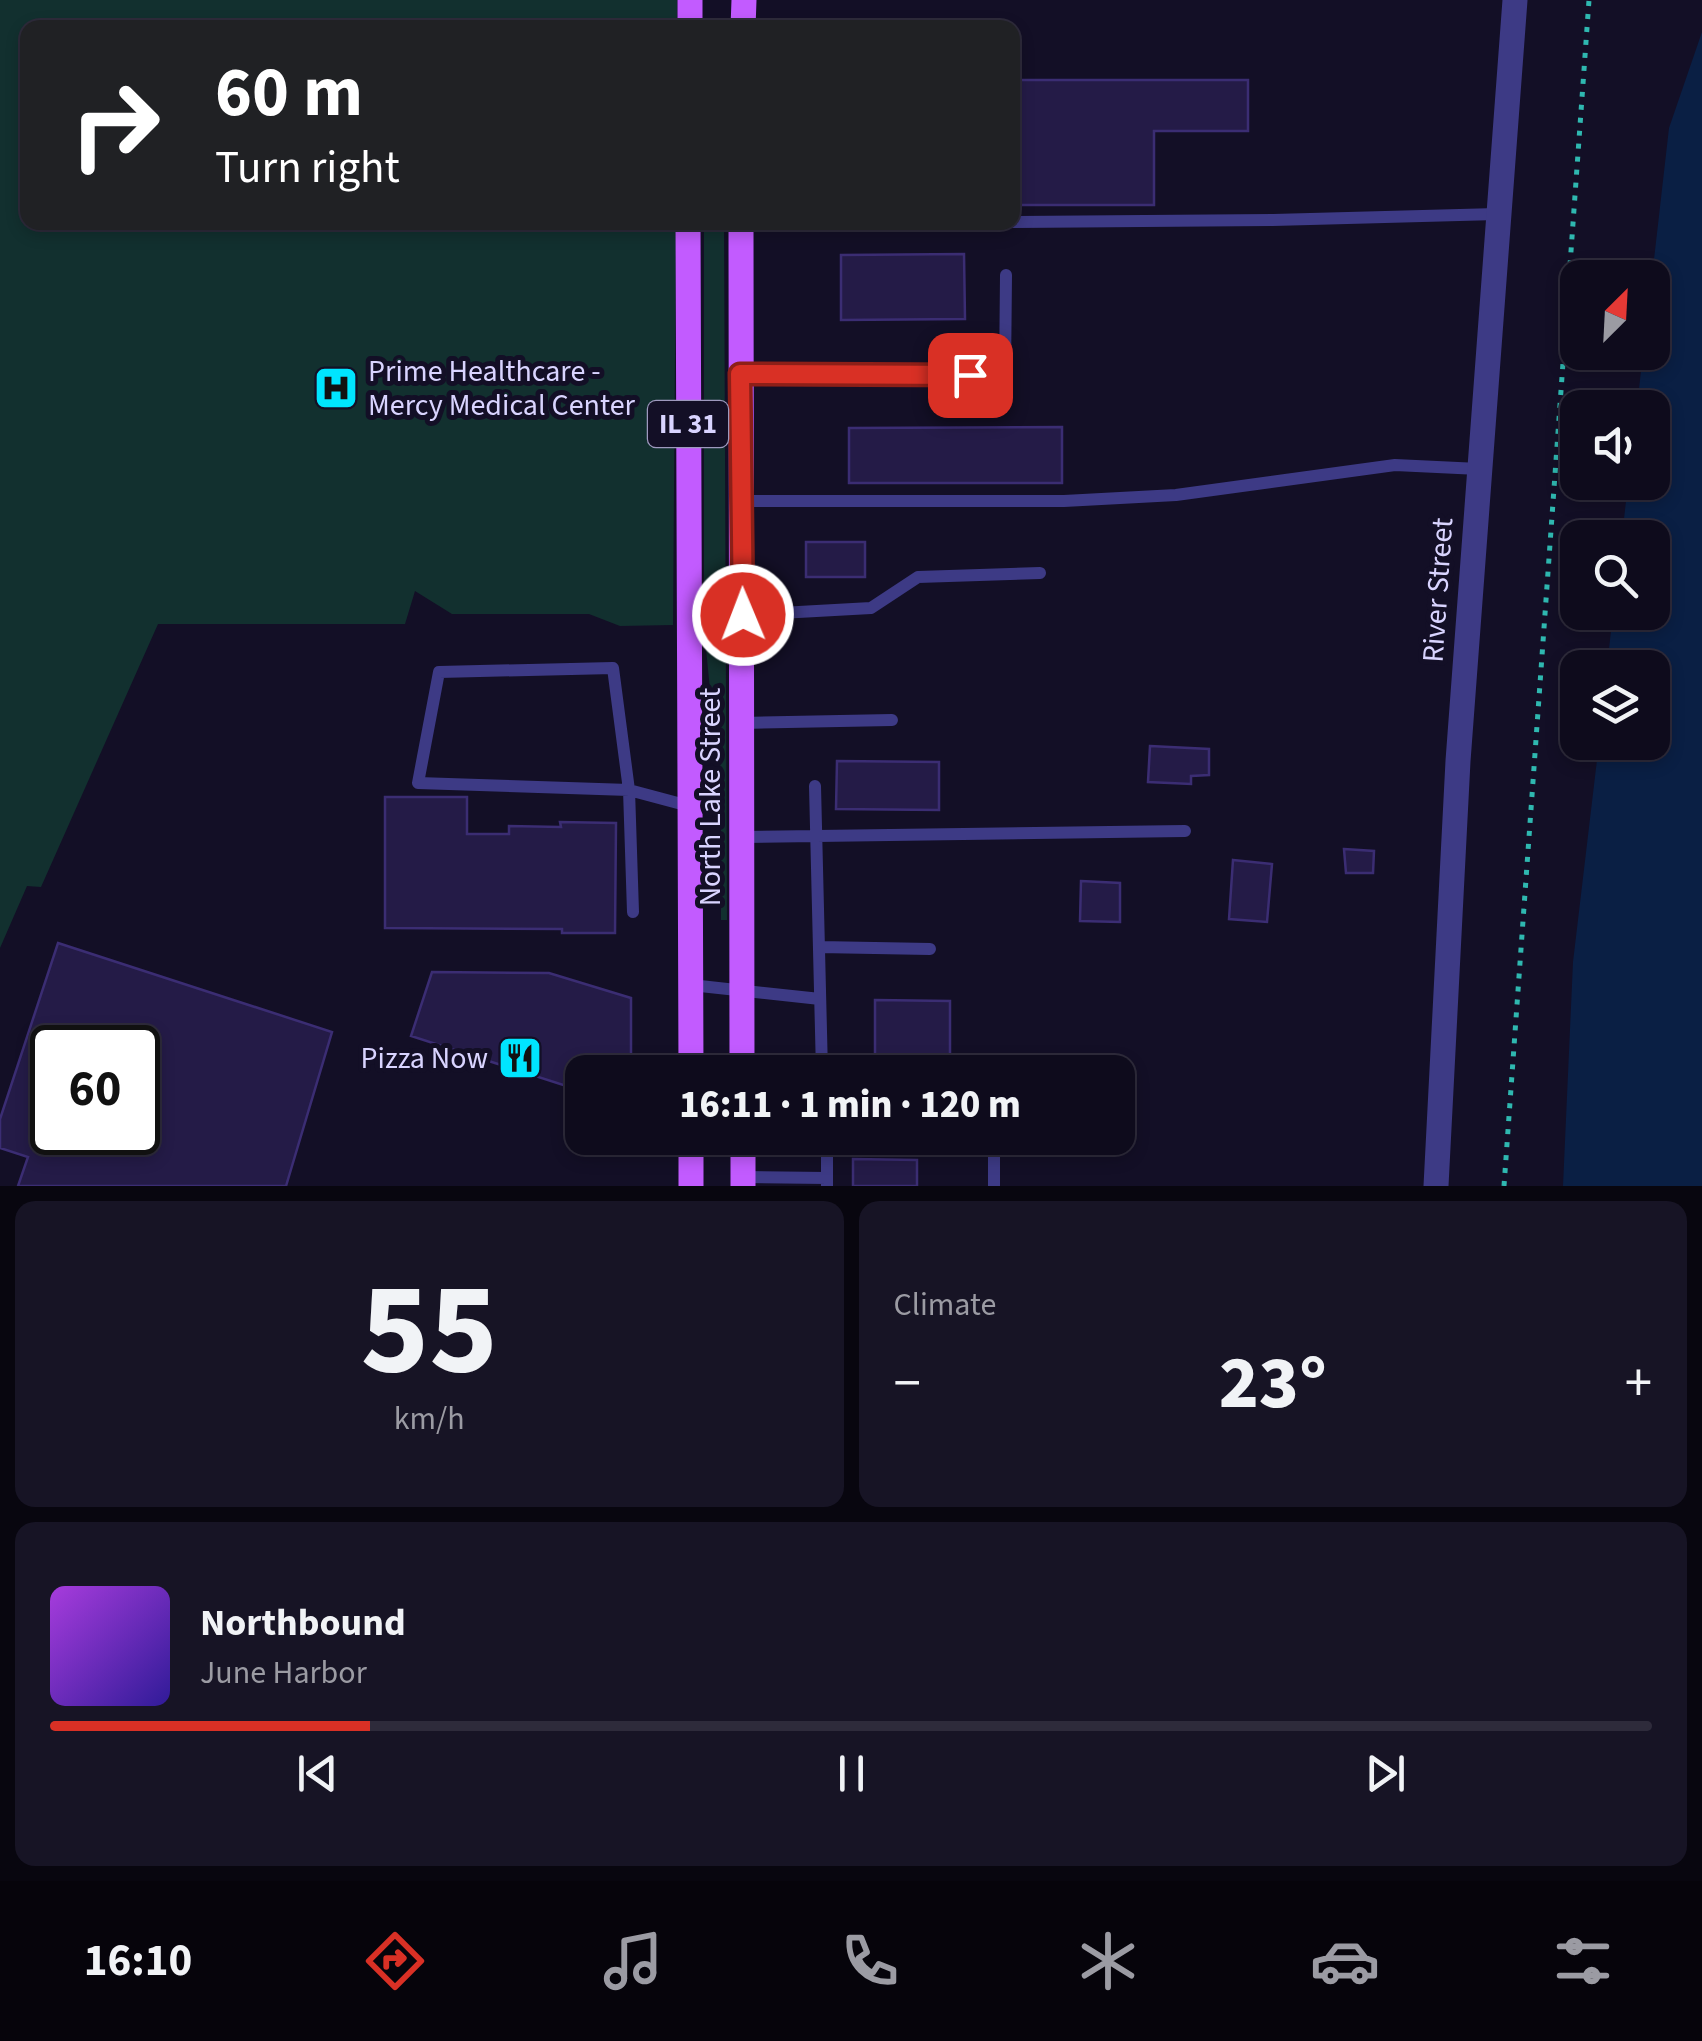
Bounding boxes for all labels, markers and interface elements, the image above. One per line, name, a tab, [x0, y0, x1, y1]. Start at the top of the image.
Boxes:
text: 60 m	[215, 43, 363, 143]
icon: right	[50, 60, 180, 190]
text: Turn right	[215, 136, 400, 200]
north arrow	[1560, 260, 1670, 370]
map controls	[1560, 260, 1670, 760]
pin	[928, 333, 1013, 418]
icon: arrive	[943, 348, 998, 403]
place label: Prime Healthcare - Mercy Medical Center	[368, 350, 636, 427]
hospital icon: Prime Healthcare - Mercy Medical Center	[313, 365, 359, 411]
button: sound	[1560, 390, 1670, 500]
road number: IL 31	[648, 401, 728, 447]
street label: River Street	[1412, 516, 1464, 664]
button: search	[1560, 520, 1670, 630]
position arrow	[691, 563, 795, 667]
button: layers	[1560, 650, 1670, 760]
street label: North Lake Street	[689, 688, 732, 906]
speed limit sign: 60	[30, 1025, 160, 1155]
restaurant icon: Pizza Now	[497, 1035, 543, 1081]
place label: Pizza Now	[361, 1037, 488, 1080]
text: 16:11 · 1 min · 120 m	[679, 1078, 1021, 1132]
text: 55	[361, 1238, 498, 1423]
text: Climate	[894, 1282, 996, 1328]
text: 23°	[1219, 1330, 1327, 1437]
text: −	[894, 1345, 921, 1423]
text: +	[1625, 1345, 1652, 1423]
text: km/h	[394, 1396, 465, 1442]
text: Northbound	[200, 1596, 406, 1650]
text: June Harbor	[200, 1650, 367, 1696]
icon: previous	[290, 1746, 345, 1801]
icon: pause	[824, 1746, 879, 1801]
icon: next	[1358, 1746, 1413, 1801]
icon: directions	[360, 1926, 430, 1996]
icon: music	[598, 1926, 668, 1996]
icon: phone	[835, 1926, 905, 1996]
icon: climate	[1073, 1926, 1143, 1996]
icon: car	[1310, 1926, 1380, 1996]
icon: filters	[1548, 1926, 1618, 1996]
text: 16:10	[84, 1929, 192, 1993]

